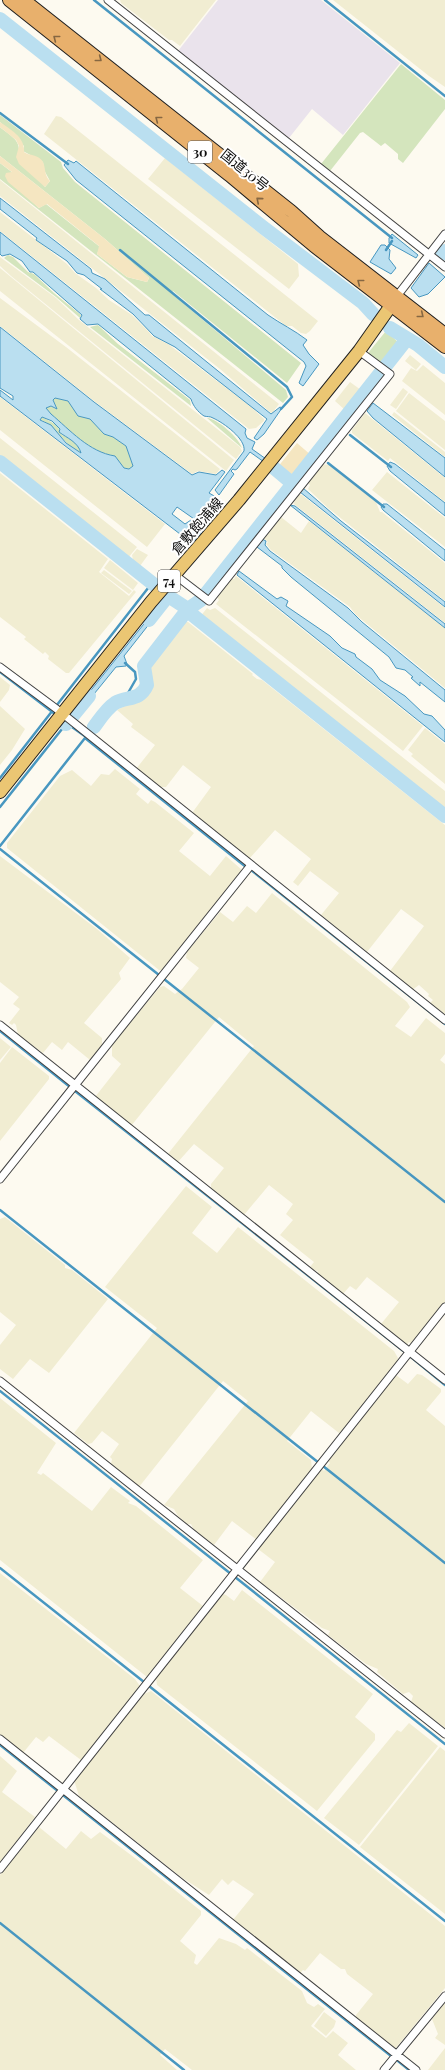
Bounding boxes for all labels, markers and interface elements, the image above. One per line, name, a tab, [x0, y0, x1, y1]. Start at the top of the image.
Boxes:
one-way arrow	[54, 35, 61, 42]
one-way arrow	[94, 54, 101, 61]
one-way arrow	[155, 116, 162, 123]
road number: 30	[188, 141, 212, 163]
street label: 国道30号	[217, 144, 273, 195]
one-way arrow	[257, 198, 264, 205]
one-way arrow	[358, 279, 365, 286]
one-way arrow	[417, 310, 424, 317]
street label: 倉敷飽浦線	[166, 493, 227, 558]
road number: 74	[158, 570, 180, 592]

